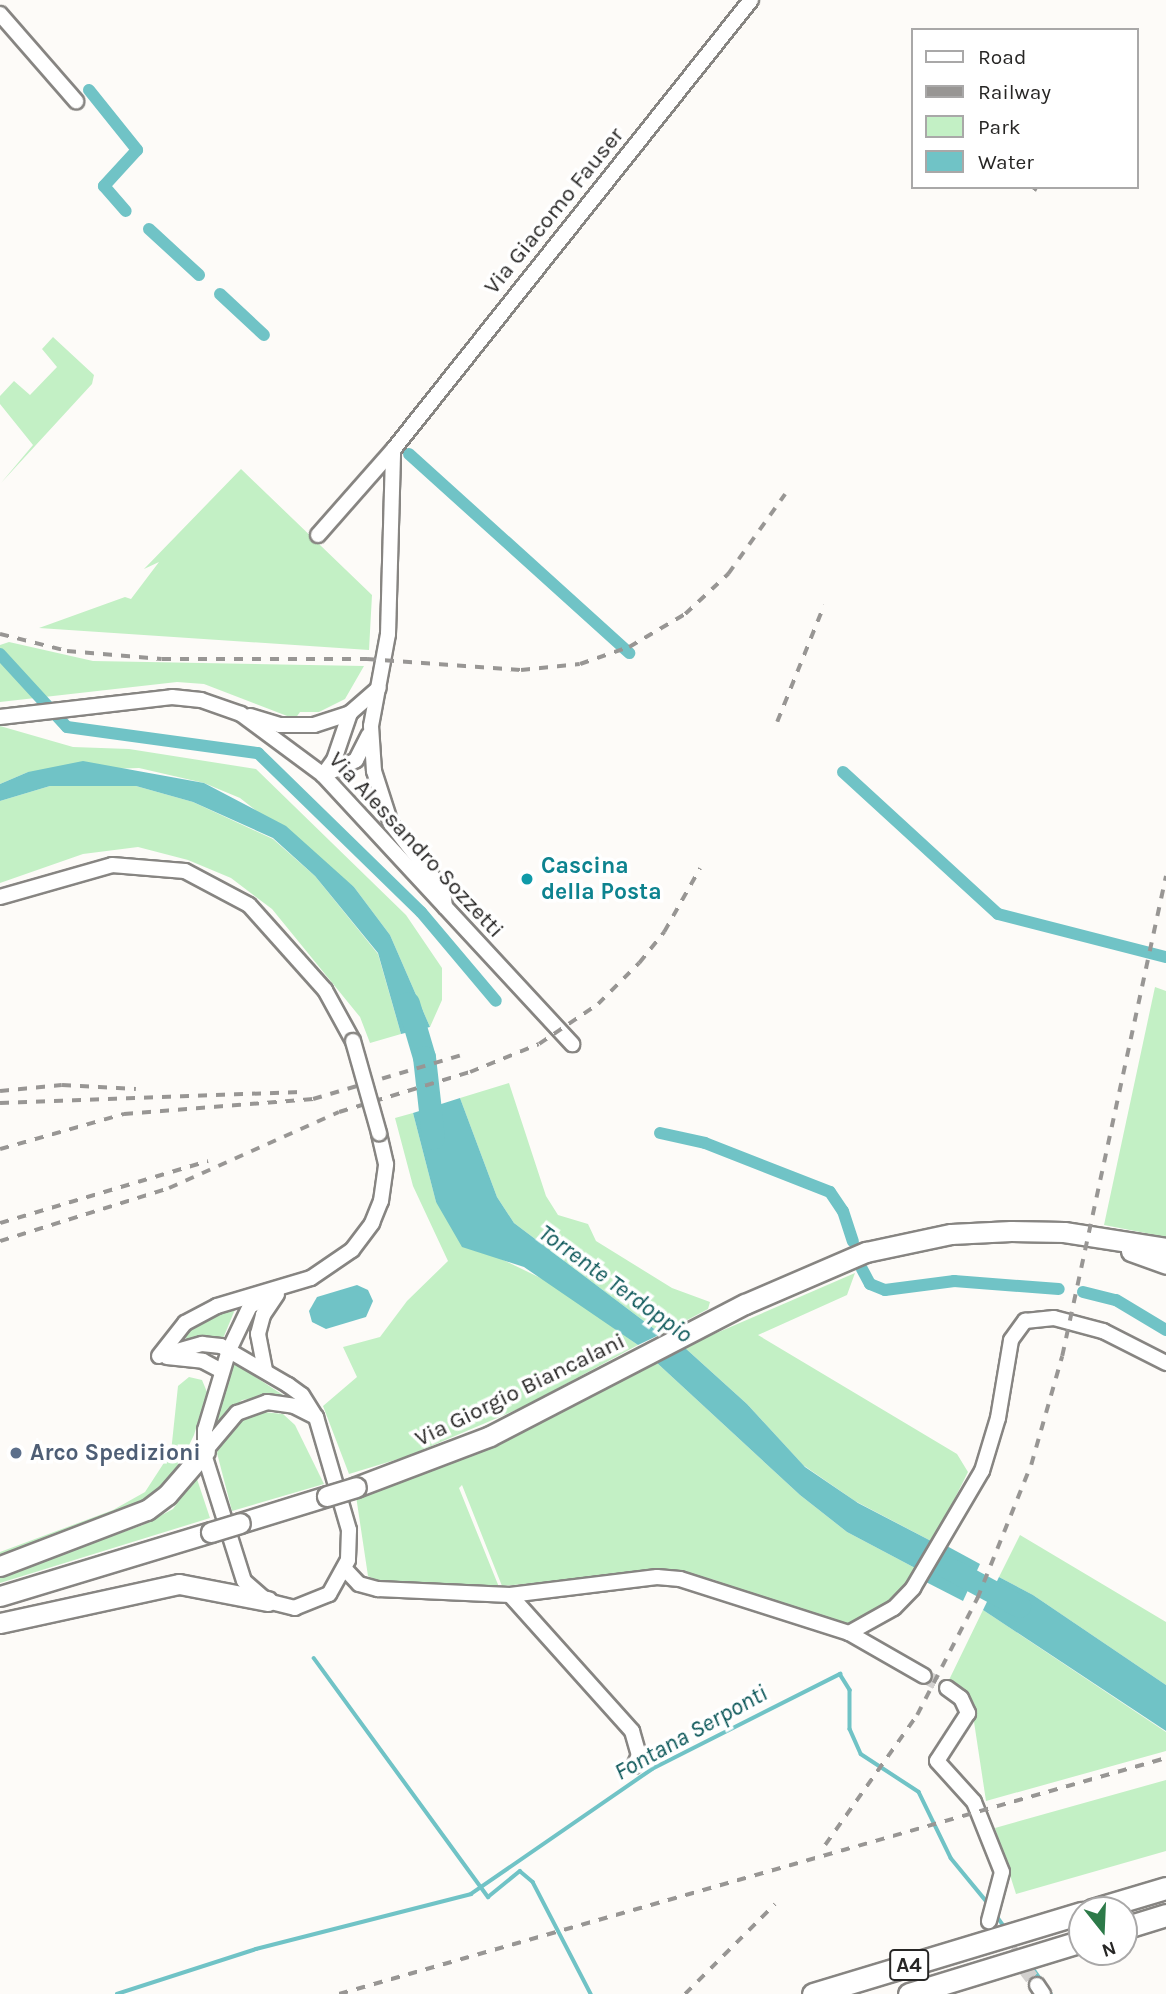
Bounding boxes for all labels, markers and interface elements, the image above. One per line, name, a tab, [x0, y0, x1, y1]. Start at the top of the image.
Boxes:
legend	[911, 28, 1138, 189]
text: Road	[978, 45, 1026, 69]
text: Railway	[978, 80, 1051, 104]
text: Park	[978, 115, 1021, 139]
street label: Via Giacomo Fauser	[478, 122, 630, 300]
text: Water	[978, 150, 1034, 174]
street label: Via Alessandro Sozzetti	[323, 746, 509, 944]
place label: Cascina della Posta	[541, 852, 662, 906]
marker: Cascina della Posta	[519, 871, 535, 887]
water label: Torrente Terdoppio	[533, 1219, 697, 1349]
street label: Via Giorgio Biancalani	[411, 1327, 629, 1453]
place label: Arco Spedizioni	[30, 1439, 201, 1467]
marker: Arco Spedizioni	[8, 1445, 24, 1461]
water label: Fontana Serponti	[609, 1679, 773, 1787]
north arrow	[1068, 1896, 1138, 1966]
text: N	[1099, 1937, 1119, 1962]
road number: A4	[888, 1948, 930, 1982]

